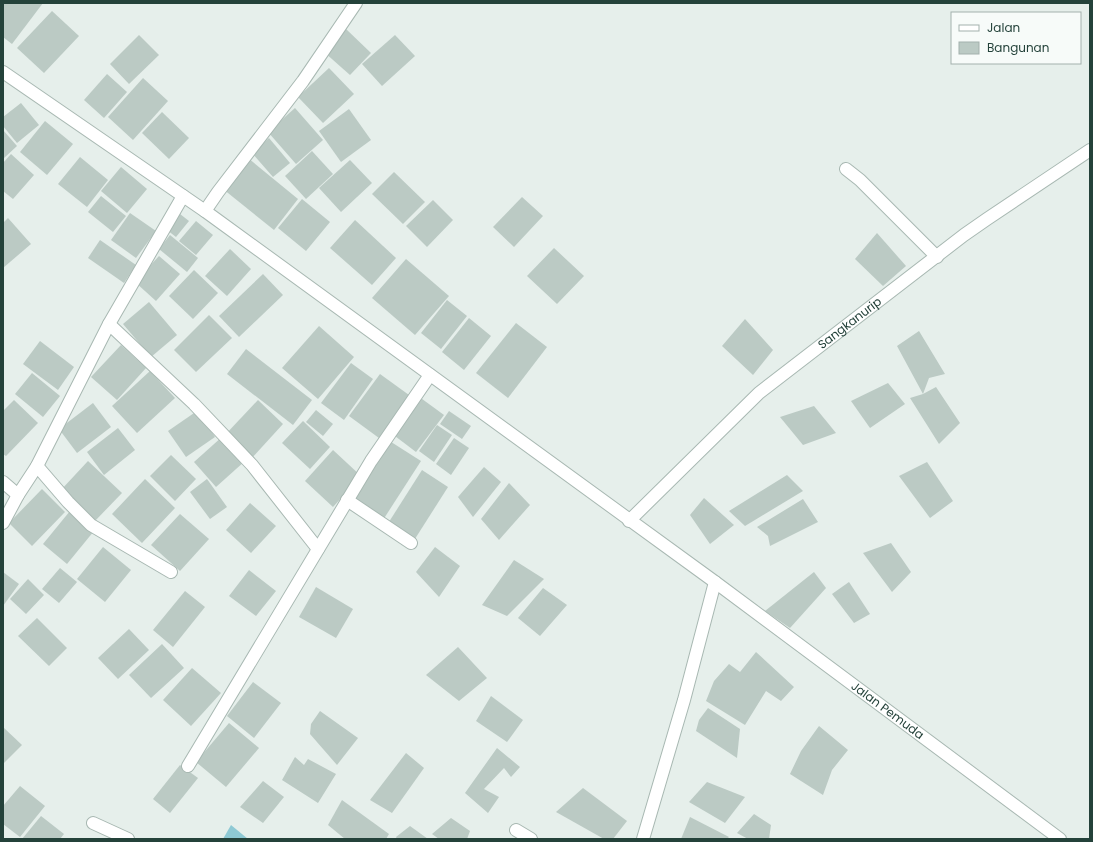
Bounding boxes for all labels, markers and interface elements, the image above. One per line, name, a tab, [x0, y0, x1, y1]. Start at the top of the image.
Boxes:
legend	[951, 12, 1081, 64]
text: Jalan	[987, 19, 1020, 36]
text: Bangunan	[987, 39, 1049, 56]
street label: Sangkanurip	[814, 293, 885, 353]
street label: Jalan Pemuda	[848, 677, 928, 743]

